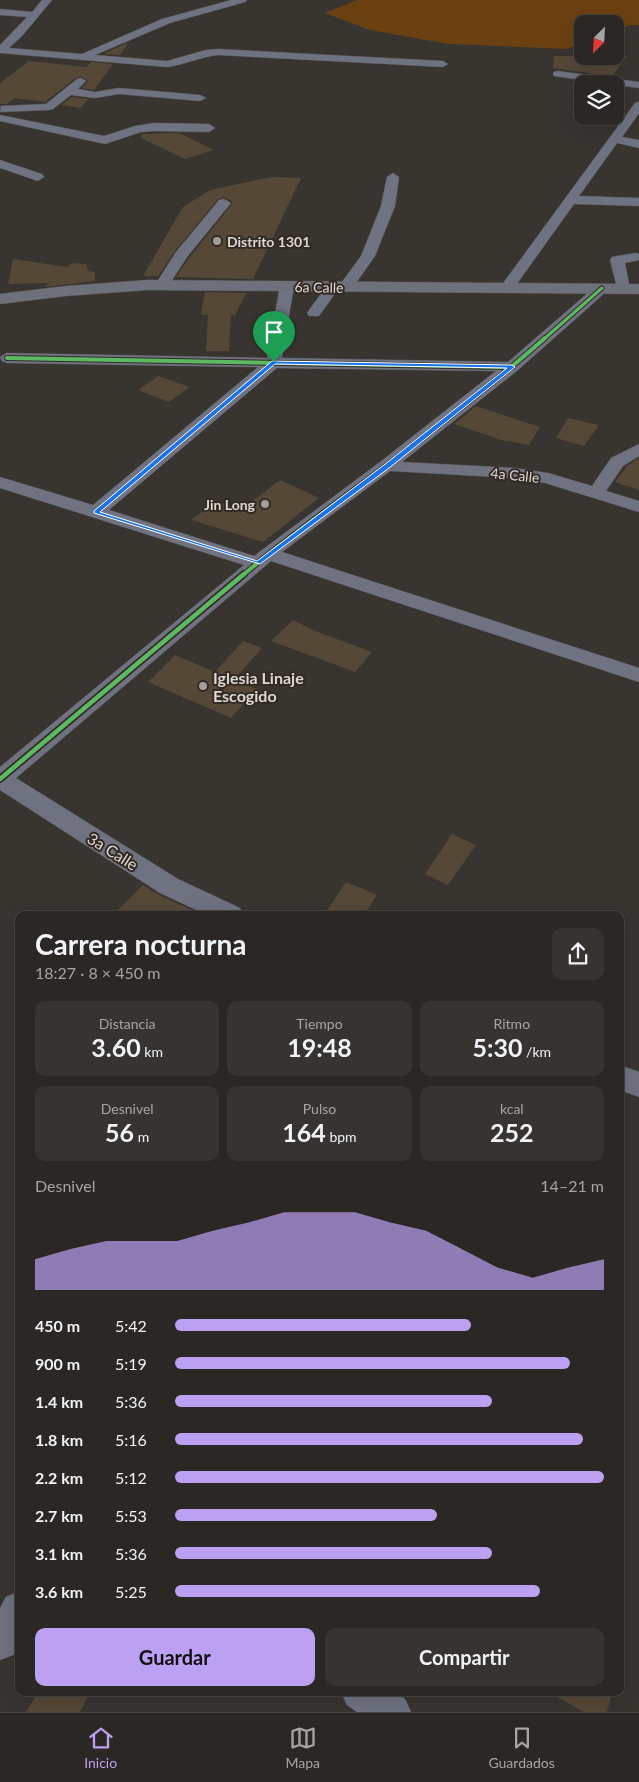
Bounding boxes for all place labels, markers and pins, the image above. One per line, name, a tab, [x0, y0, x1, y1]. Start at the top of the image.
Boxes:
place label: Distrito 1301	[227, 233, 310, 250]
marker: Distrito 1301	[211, 235, 223, 247]
pin	[253, 311, 295, 362]
place label: Jin Long	[204, 496, 256, 513]
marker: Jin Long	[259, 498, 271, 510]
place label: Iglesia Linaje Escogido	[213, 668, 304, 705]
marker: Iglesia Linaje Escogido	[197, 680, 209, 692]

